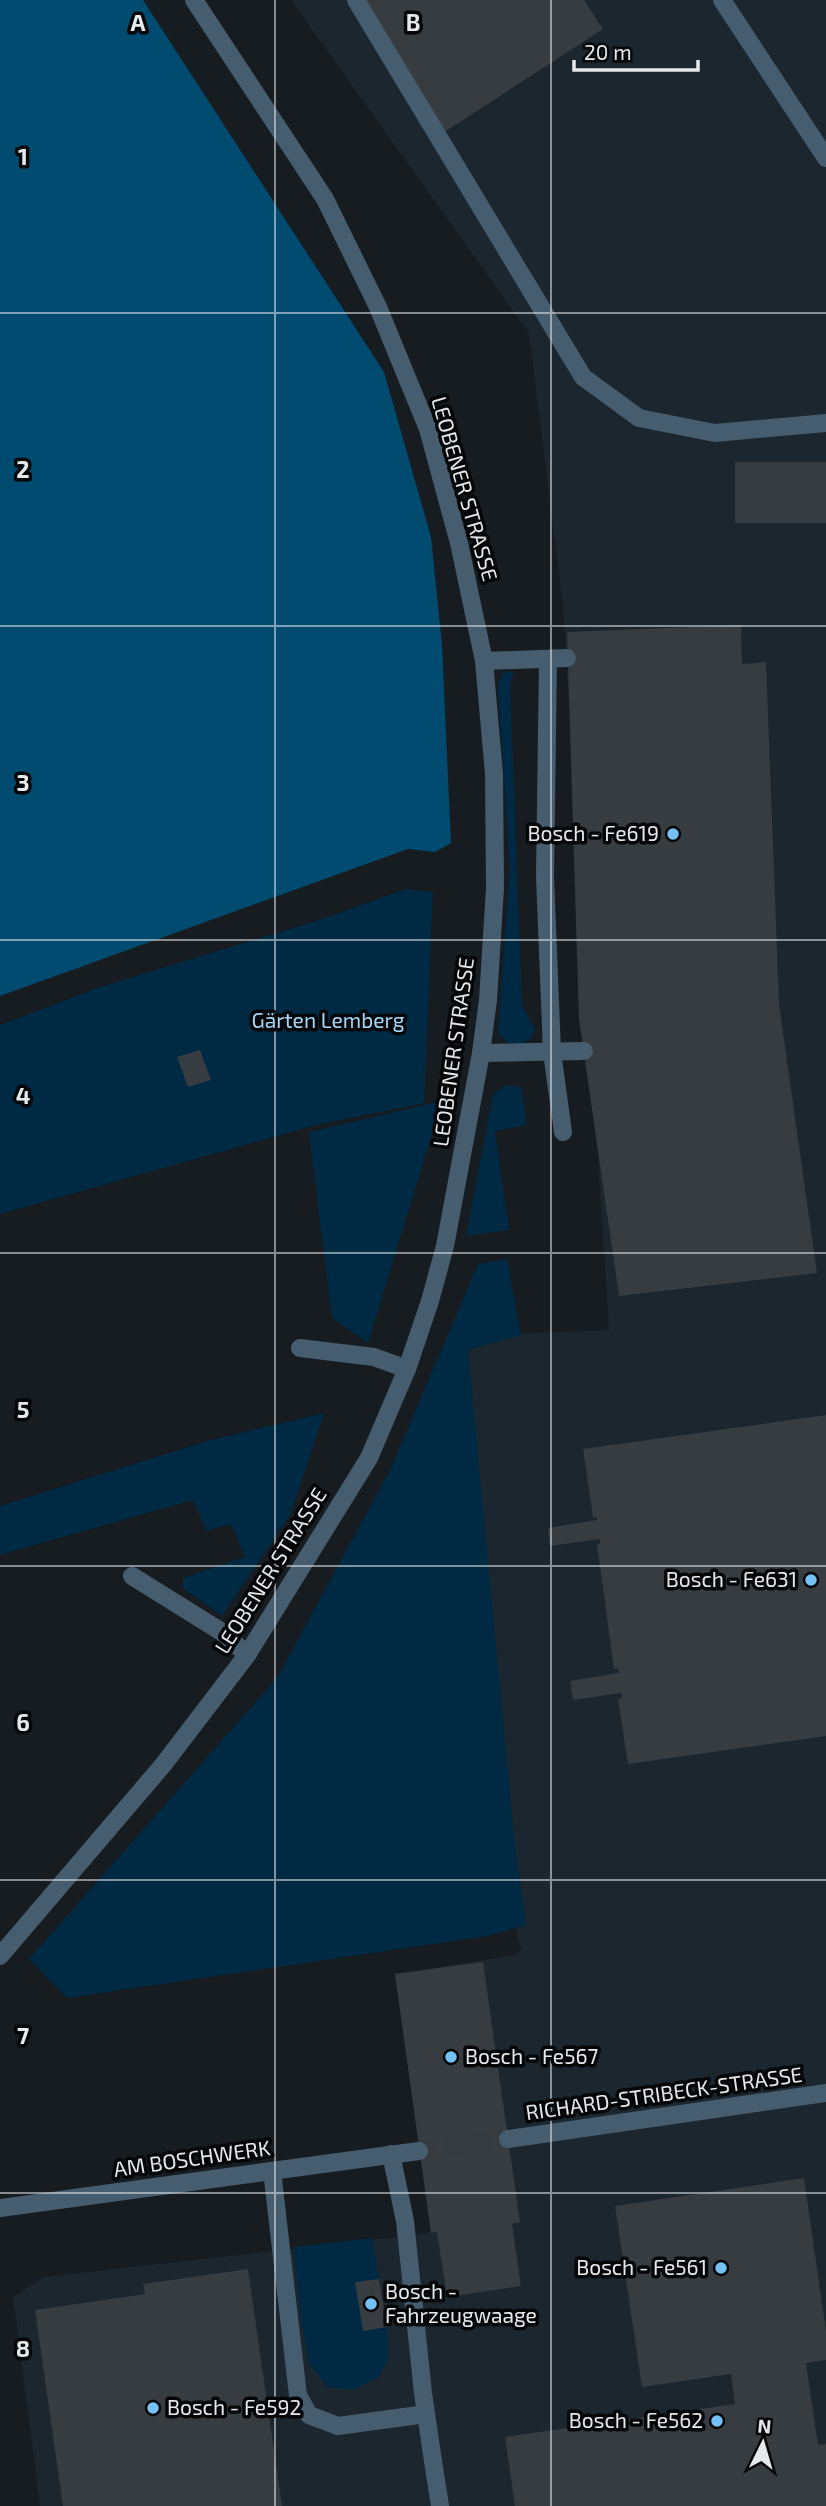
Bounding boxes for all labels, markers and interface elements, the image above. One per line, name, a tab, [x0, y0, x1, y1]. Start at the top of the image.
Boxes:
text: A	[130, 8, 146, 36]
text: B	[406, 8, 420, 36]
scale bar	[574, 28, 698, 72]
text: 20 m	[584, 39, 632, 64]
text: 1	[18, 142, 28, 170]
street label: LEOBENER STRASSE	[427, 393, 504, 584]
text: 2	[16, 455, 30, 483]
text: 3	[16, 768, 30, 796]
place label: Bosch - Fe619	[527, 820, 659, 845]
marker: Bosch - Fe619	[665, 826, 681, 842]
street label: LEOBENER STRASSE	[427, 956, 478, 1148]
park label: Gärten Lemberg	[251, 1007, 405, 1032]
text: 4	[16, 1081, 30, 1109]
text: 5	[17, 1395, 29, 1423]
street label: LEOBENER STRASSE	[209, 1483, 331, 1658]
place label: Bosch - Fe631	[666, 1566, 797, 1591]
marker: Bosch - Fe631	[803, 1572, 819, 1588]
text: 6	[16, 1708, 30, 1736]
text: 7	[17, 2021, 29, 2049]
place label: Bosch - Fe567	[465, 2043, 598, 2068]
marker: Bosch - Fe567	[443, 2049, 459, 2065]
street label: RICHARD-STRIBECK-STRASSE	[524, 2061, 804, 2124]
street label: AM BOSCHWERK	[112, 2134, 272, 2181]
place label: Bosch - Fe561	[576, 2254, 707, 2279]
marker: Bosch - Fe561	[713, 2260, 729, 2276]
place label: Bosch - Fahrzeugwaage	[385, 2278, 537, 2327]
marker: Bosch - Fahrzeugwaage	[363, 2296, 379, 2312]
text: 8	[16, 2334, 30, 2362]
place label: Bosch - Fe592	[167, 2394, 301, 2419]
marker: Bosch - Fe592	[145, 2400, 161, 2416]
place label: Bosch - Fe562	[569, 2407, 703, 2432]
north arrow	[728, 2408, 798, 2478]
marker: Bosch - Fe562	[709, 2413, 725, 2429]
text: N	[757, 2414, 772, 2438]

